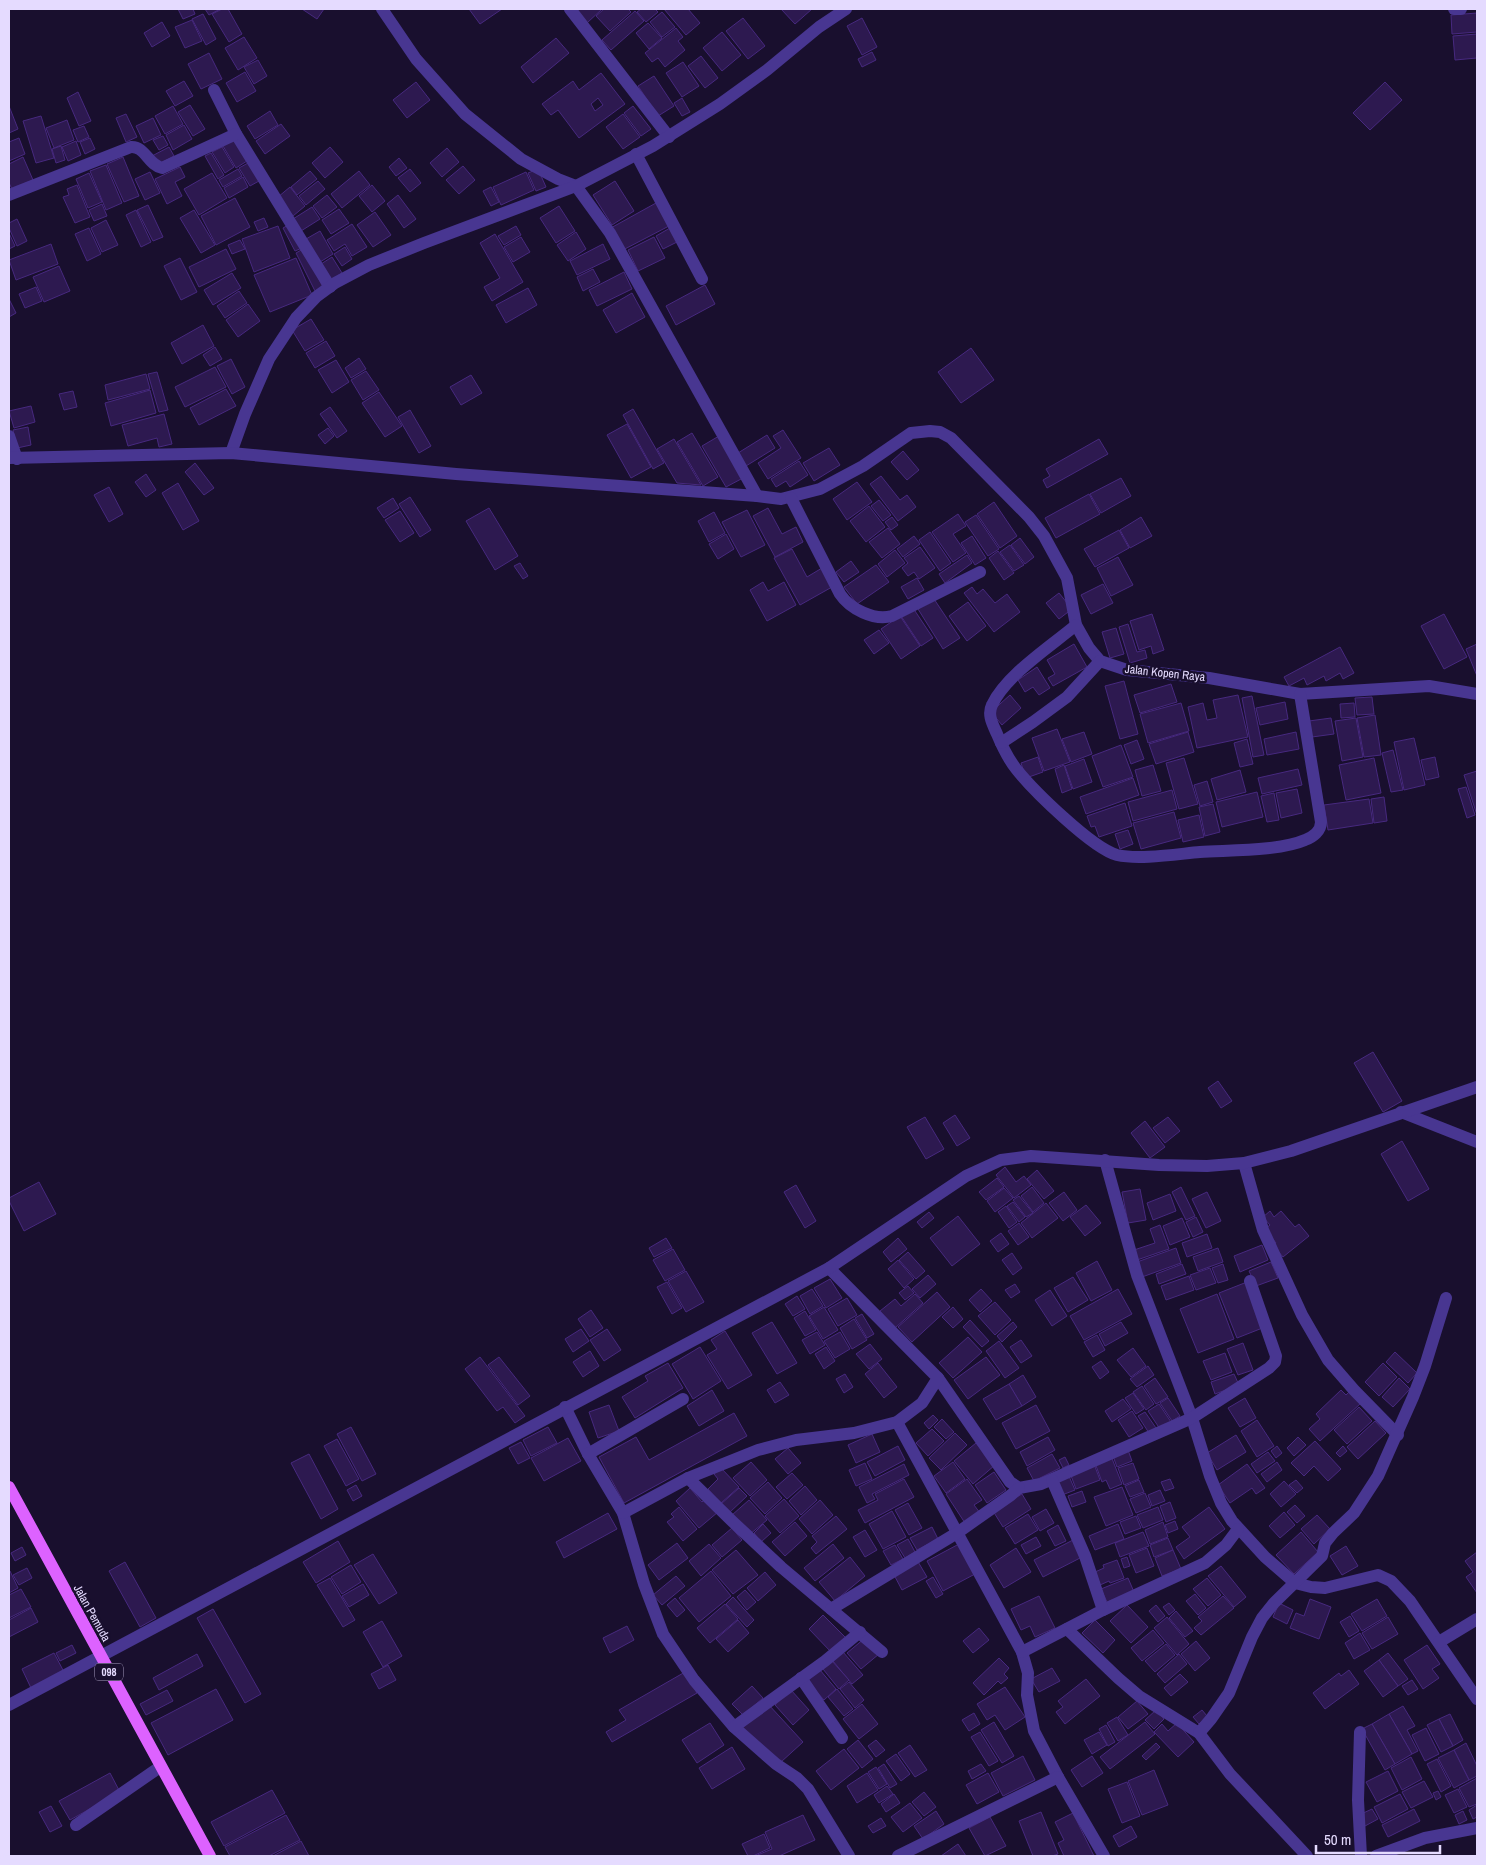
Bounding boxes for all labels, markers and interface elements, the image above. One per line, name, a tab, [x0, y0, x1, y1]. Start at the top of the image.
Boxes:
street label: Jalan Kopen Raya	[1124, 661, 1206, 685]
street label: Jalan Pemuda	[70, 1582, 115, 1645]
road number: 098	[95, 1664, 123, 1680]
scale bar	[1316, 1822, 1440, 1854]
text: 50 m	[1324, 1829, 1351, 1850]

